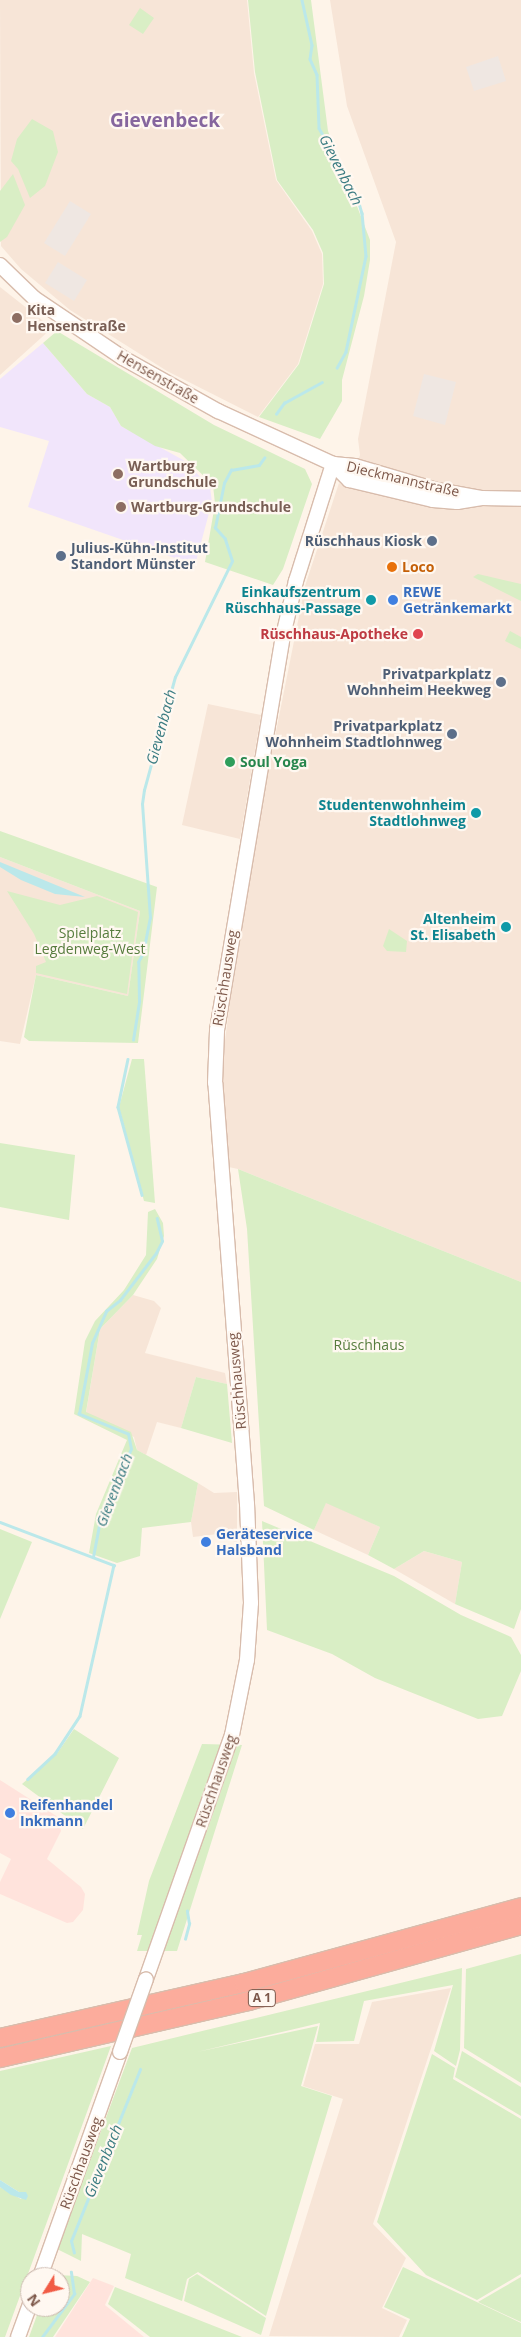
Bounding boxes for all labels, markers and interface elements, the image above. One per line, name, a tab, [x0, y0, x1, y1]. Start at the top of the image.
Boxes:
district label: Gievenbeck	[110, 110, 220, 132]
water label: Gievenbach	[315, 132, 367, 208]
place label: Kita Hensenstraße	[27, 302, 126, 334]
marker: Kita Hensenstraße	[11, 312, 23, 324]
street label: Hensenstraße	[114, 347, 202, 407]
place label: Wartburg Grundschule	[128, 458, 217, 491]
street label: Dieckmannstraße	[345, 458, 461, 500]
marker: Wartburg Grundschule	[112, 468, 124, 480]
place label: Wartburg-Grundschule	[131, 499, 291, 515]
marker: Wartburg-Grundschule	[115, 501, 127, 513]
place label: Rüschhaus Kiosk	[305, 533, 422, 549]
marker: Rüschhaus Kiosk	[426, 535, 438, 547]
place label: Julius-Kühn-Institut Standort Münster	[71, 540, 208, 572]
marker: Julius-Kühn-Institut Standort Münster	[55, 550, 67, 562]
place label: Loco	[402, 559, 434, 575]
marker: Loco	[386, 561, 398, 573]
place label: Einkaufszentrum Rüschhaus-Passage	[225, 584, 361, 616]
place label: REWE Getränkemarkt	[403, 584, 512, 616]
marker: Einkaufszentrum Rüschhaus-Passage	[365, 594, 377, 606]
marker: REWE Getränkemarkt	[387, 594, 399, 606]
place label: Rüschhaus-Apotheke	[260, 626, 408, 642]
marker: Rüschhaus-Apotheke	[412, 628, 424, 640]
place label: Privatparkplatz Wohnheim Heekweg	[347, 666, 491, 699]
marker: Privatparkplatz Wohnheim Heekweg	[495, 676, 507, 688]
water label: Gievenbach	[142, 687, 180, 767]
place label: Privatparkplatz Wohnheim Stadtlohnweg	[266, 718, 442, 750]
marker: Privatparkplatz Wohnheim Stadtlohnweg	[446, 728, 458, 740]
place label: Soul Yoga	[240, 754, 307, 770]
marker: Soul Yoga	[224, 756, 236, 768]
place label: Studentenwohnheim Stadtlohnweg	[319, 797, 466, 830]
marker: Studentenwohnheim Stadtlohnweg	[470, 807, 482, 819]
place label: Altenheim St. Elisabeth	[410, 911, 496, 944]
marker: Altenheim St. Elisabeth	[500, 921, 512, 933]
park label: Spielplatz Legdenweg-West	[34, 925, 146, 958]
street label: Rüschhausweg	[209, 929, 241, 1027]
street label: Rüschhausweg	[224, 1332, 250, 1430]
park label: Rüschhaus	[334, 1337, 404, 1353]
water label: Gievenbach	[92, 1451, 136, 1529]
place label: Geräteservice Halsband	[216, 1526, 313, 1558]
marker: Geräteservice Halsband	[200, 1536, 212, 1548]
street label: Rüschhausweg	[192, 1732, 240, 1830]
place label: Reifenhandel Inkmann	[20, 1797, 113, 1830]
marker: Reifenhandel Inkmann	[4, 1807, 16, 1819]
road number: A 1	[247, 1989, 277, 2008]
street label: Rüschhausweg	[56, 2114, 106, 2212]
water label: Gievenbach	[80, 2122, 126, 2200]
north arrow	[20, 2267, 70, 2317]
text: N	[22, 2290, 44, 2311]

